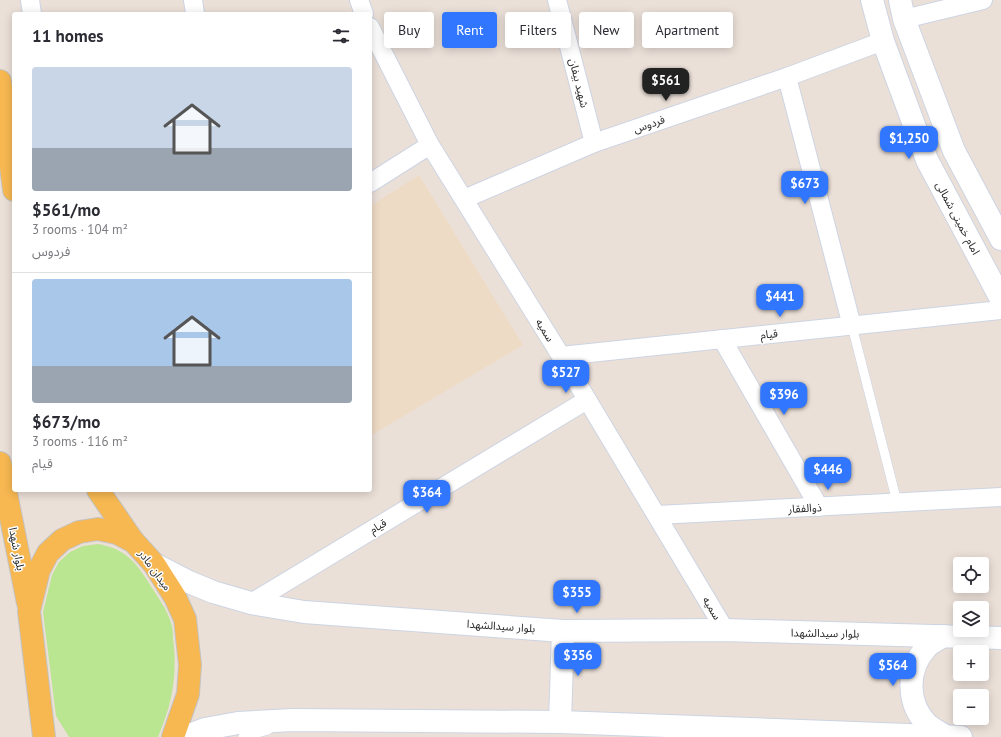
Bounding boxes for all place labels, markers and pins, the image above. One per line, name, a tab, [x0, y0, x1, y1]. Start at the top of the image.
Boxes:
pin: $561	[642, 68, 690, 102]
pin: $1,250	[876, 126, 942, 160]
pin: $673	[781, 171, 829, 205]
pin: $441	[756, 284, 804, 318]
pin: $527	[542, 360, 590, 394]
pin: $396	[760, 382, 808, 416]
pin: $446	[804, 457, 852, 491]
pin: $364	[403, 480, 451, 514]
pin: $355	[553, 580, 601, 614]
pin: $356	[554, 643, 602, 677]
pin: $564	[869, 653, 917, 687]

